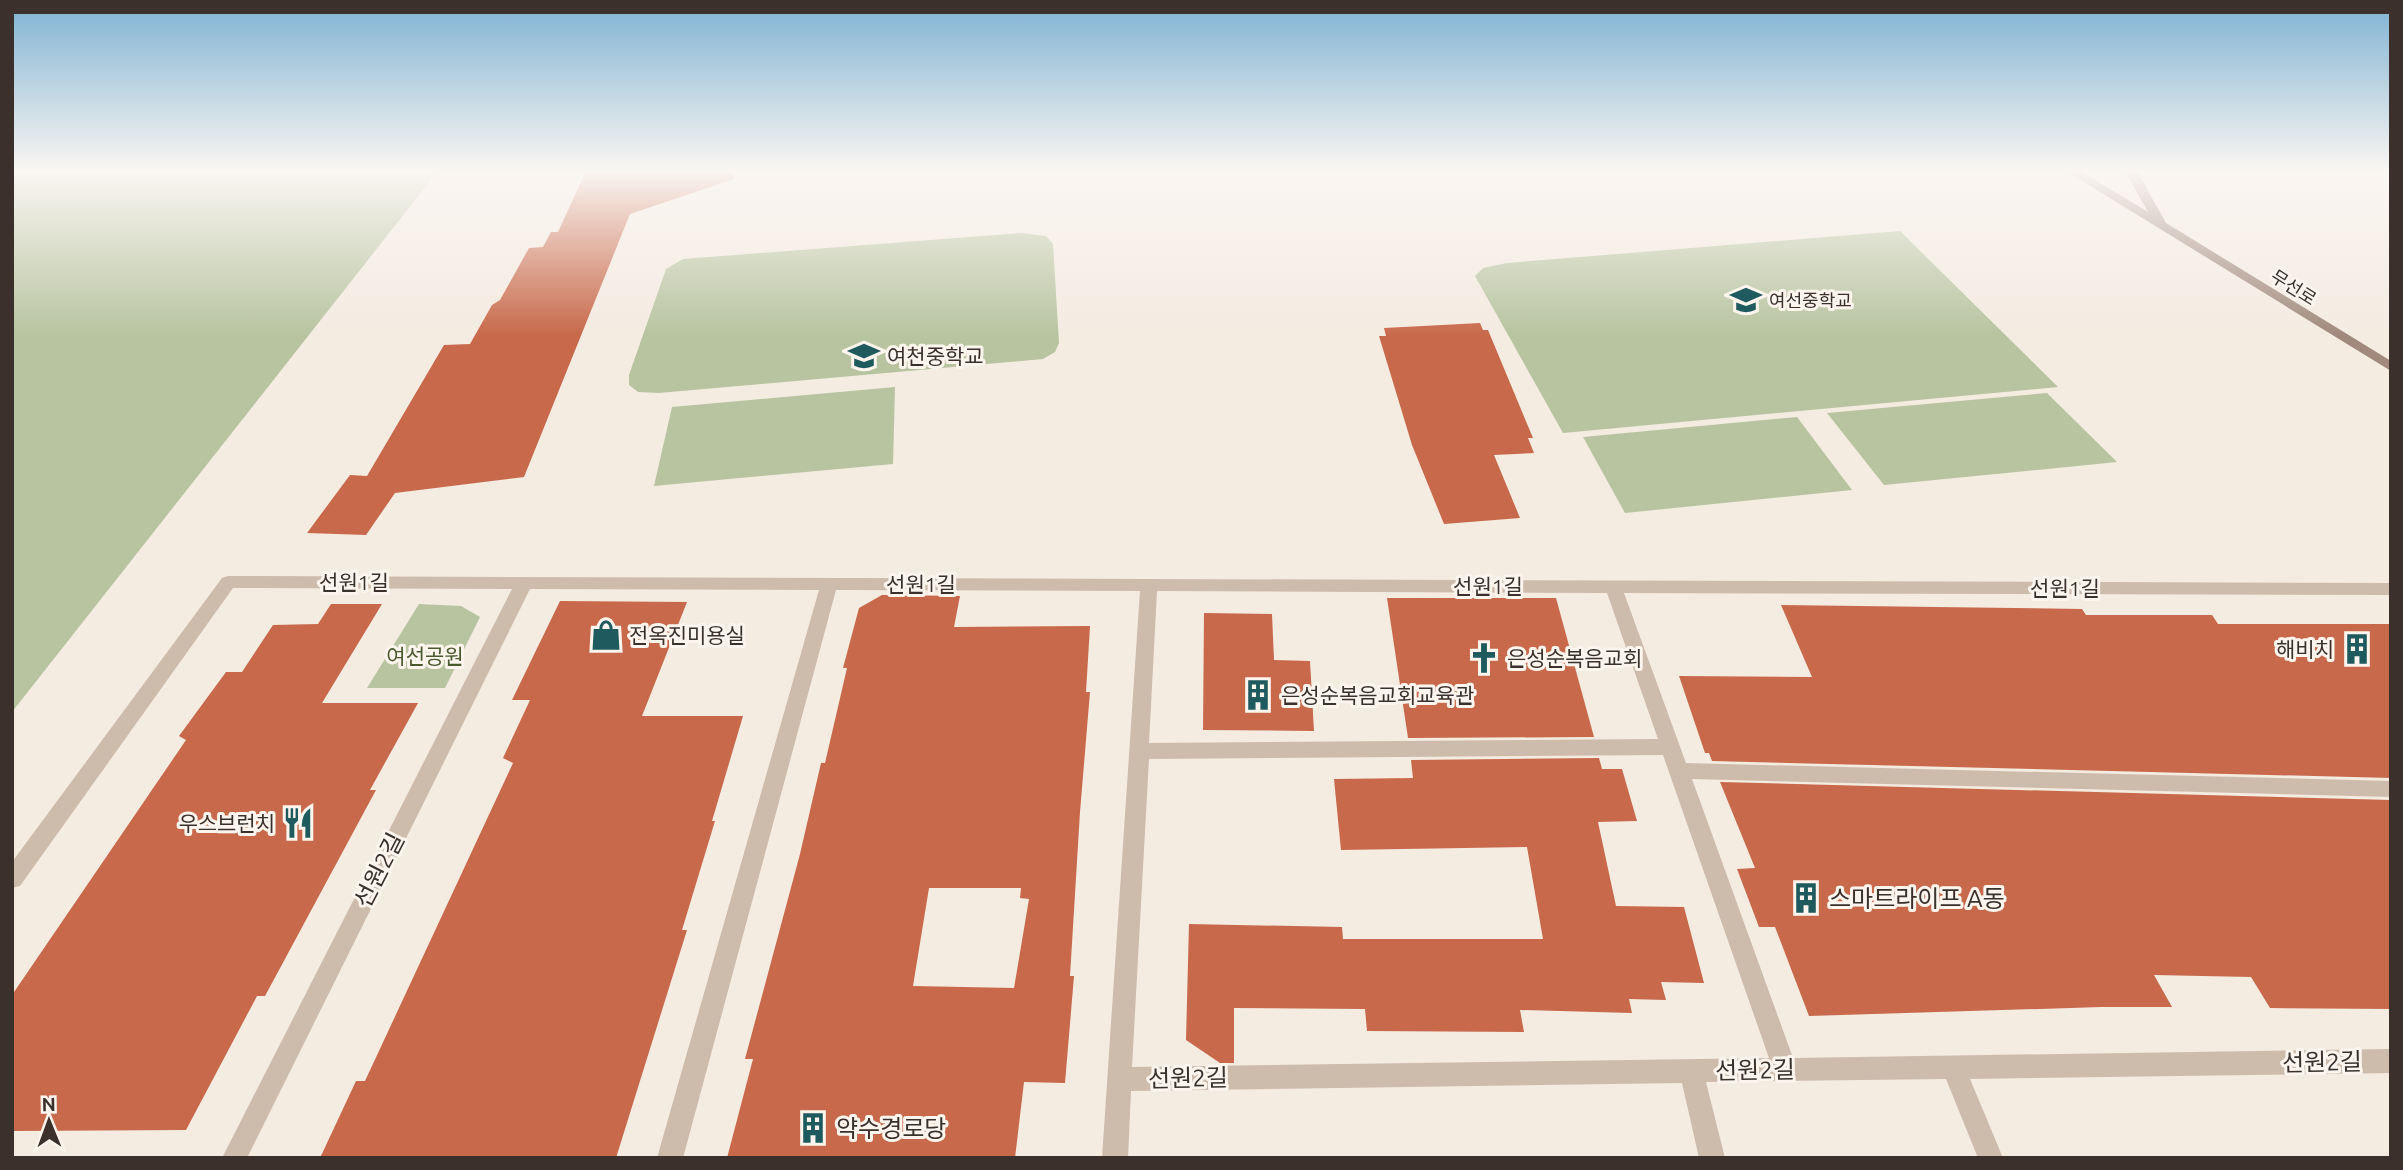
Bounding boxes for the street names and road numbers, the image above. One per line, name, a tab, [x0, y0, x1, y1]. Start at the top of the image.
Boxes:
street label: 무선로	[2268, 265, 2320, 309]
street label: 선원1길	[319, 570, 389, 594]
street label: 선원1길	[886, 572, 956, 596]
street label: 선원1길	[1453, 574, 1523, 598]
street label: 선원1길	[2030, 576, 2100, 600]
street label: 선원2길	[349, 828, 409, 912]
street label: 선원2길	[2282, 1048, 2362, 1076]
street label: 선원2길	[1715, 1056, 1795, 1084]
street label: 선원2길	[1148, 1064, 1228, 1092]

